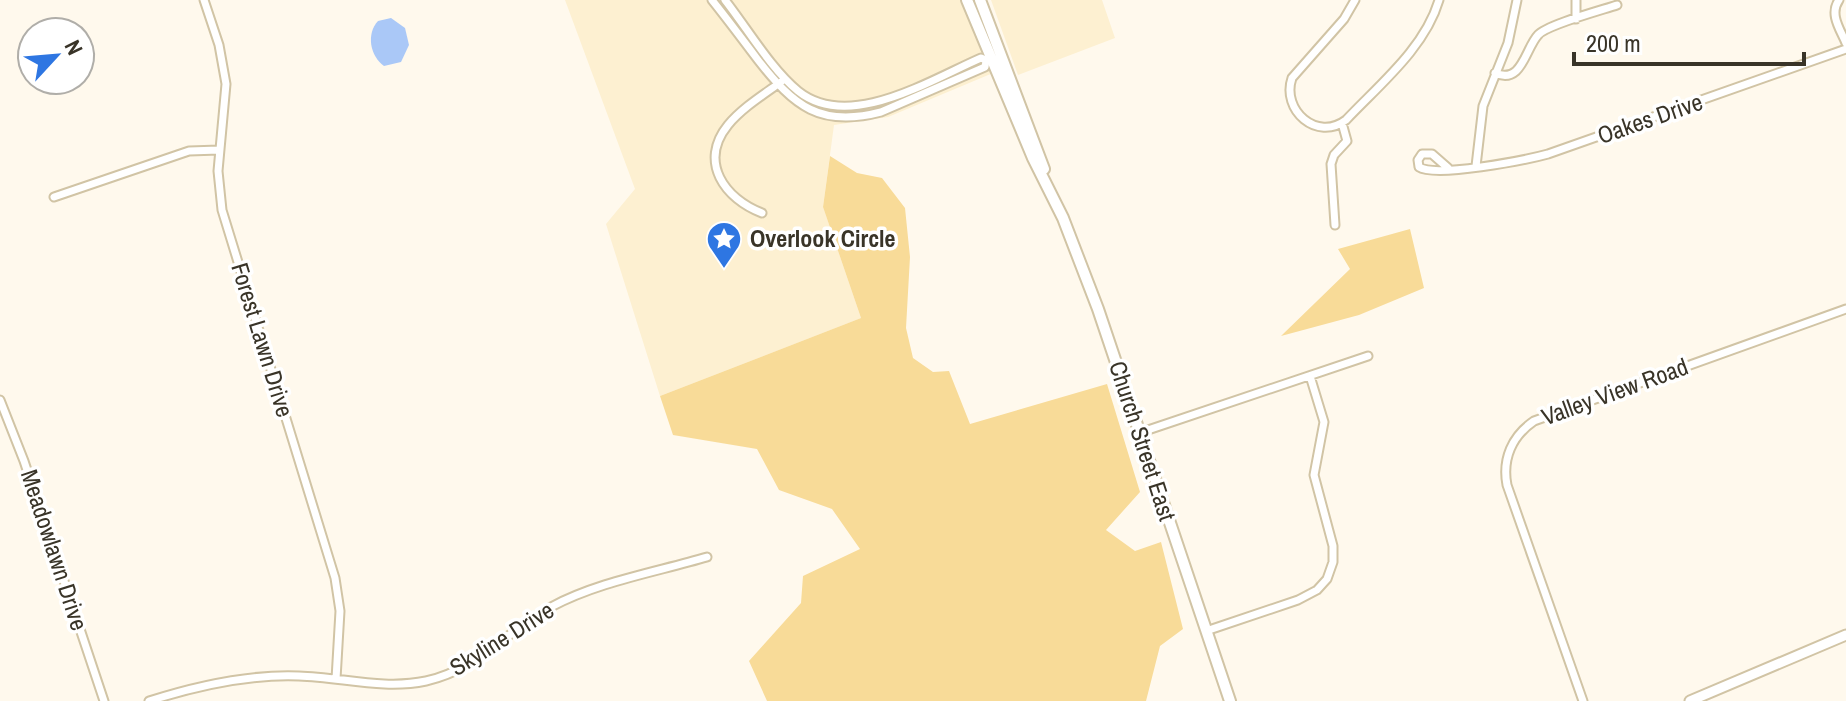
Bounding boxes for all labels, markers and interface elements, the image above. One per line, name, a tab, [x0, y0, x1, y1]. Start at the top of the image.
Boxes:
north arrow	[16, 16, 96, 96]
scale bar	[1574, 16, 1804, 66]
text: 200 m	[1586, 27, 1641, 59]
text: N	[58, 35, 90, 60]
street label: Oakes Drive	[1593, 85, 1707, 151]
place icon: Overlook Circle	[705, 220, 743, 270]
place label: Overlook Circle	[750, 222, 896, 254]
street label: Forest Lawn Drive	[224, 259, 302, 421]
street label: Valley View Road	[1537, 350, 1692, 432]
street label: Church Street East	[1102, 357, 1184, 525]
street label: Meadowlawn Drive	[14, 465, 96, 634]
street label: Skyline Drive	[443, 594, 560, 683]

